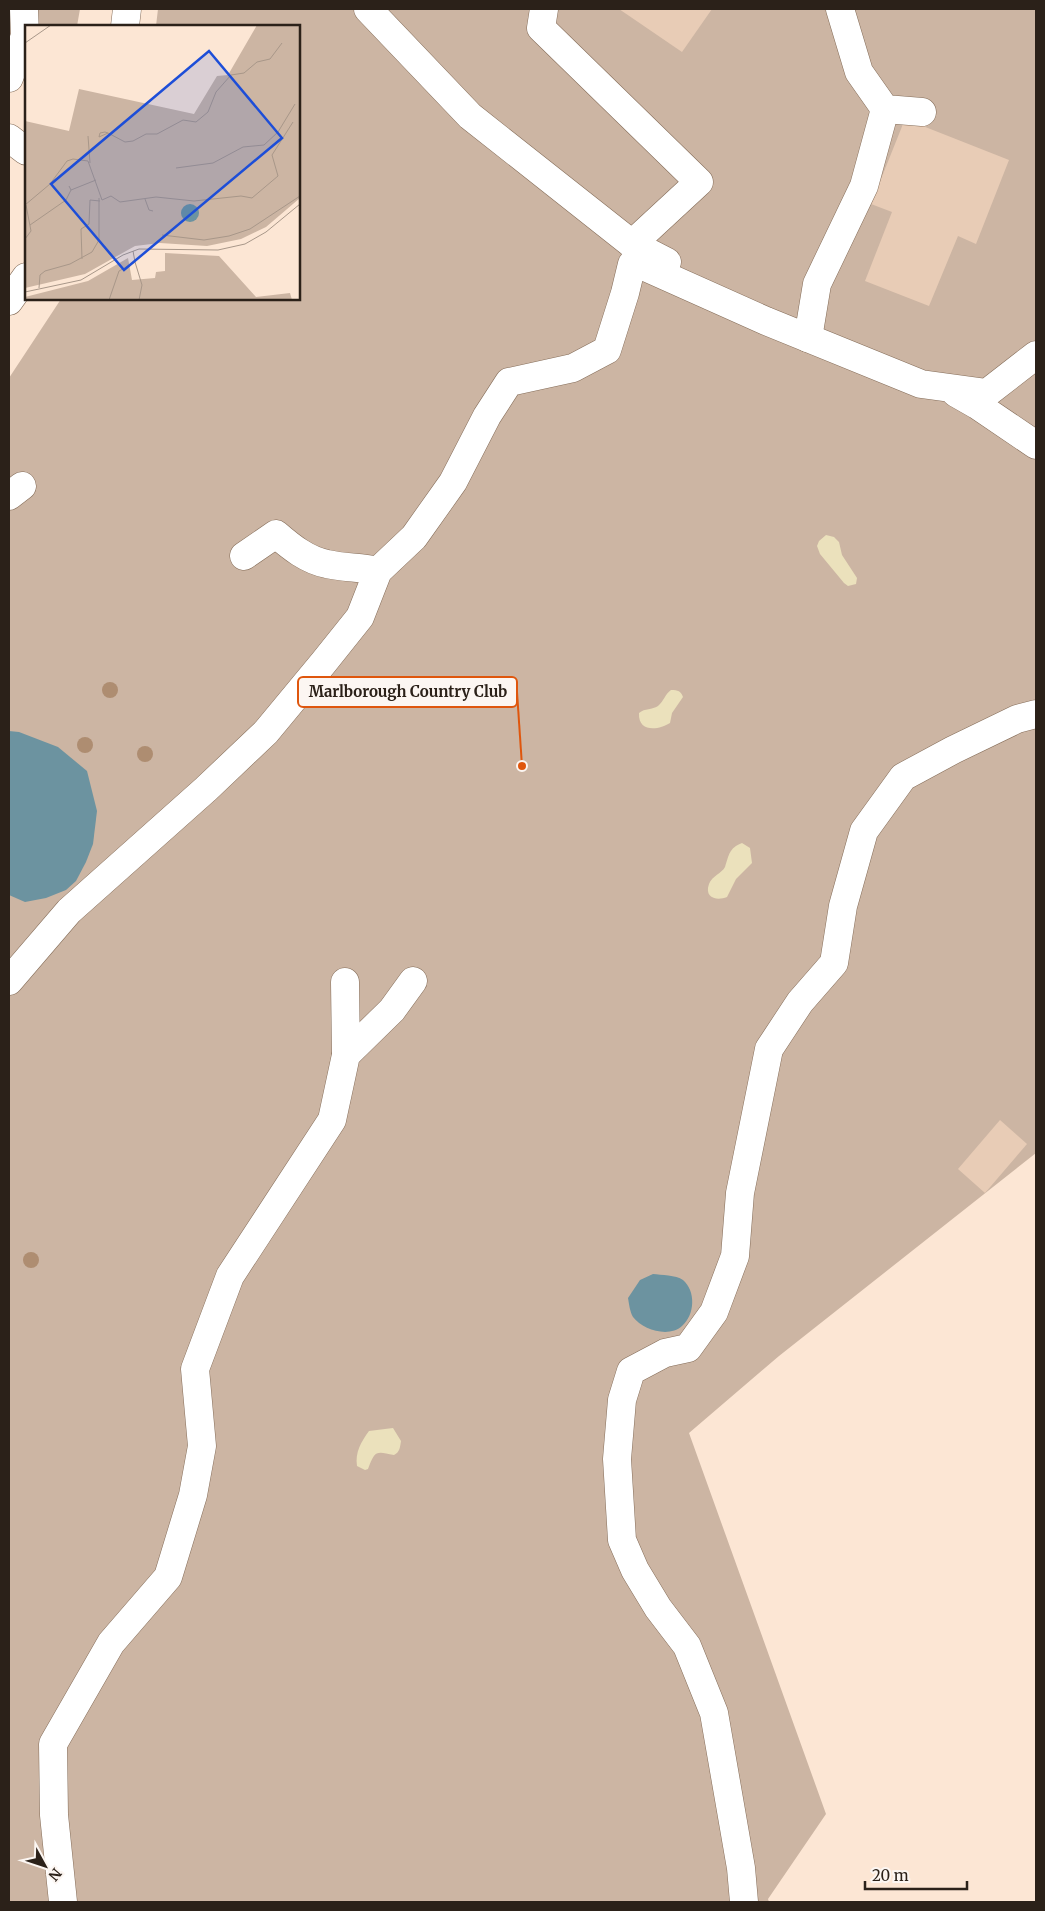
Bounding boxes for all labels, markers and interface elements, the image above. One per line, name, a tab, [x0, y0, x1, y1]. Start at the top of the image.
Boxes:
inset map	[25, 25, 300, 300]
callout: Marlborough Country Club	[298, 677, 517, 707]
text: Marlborough Country Club	[309, 682, 507, 701]
north arrow	[20, 1841, 70, 1891]
scale bar	[865, 1858, 968, 1890]
text: N	[45, 1864, 65, 1884]
text: 20 m	[872, 1866, 909, 1885]

